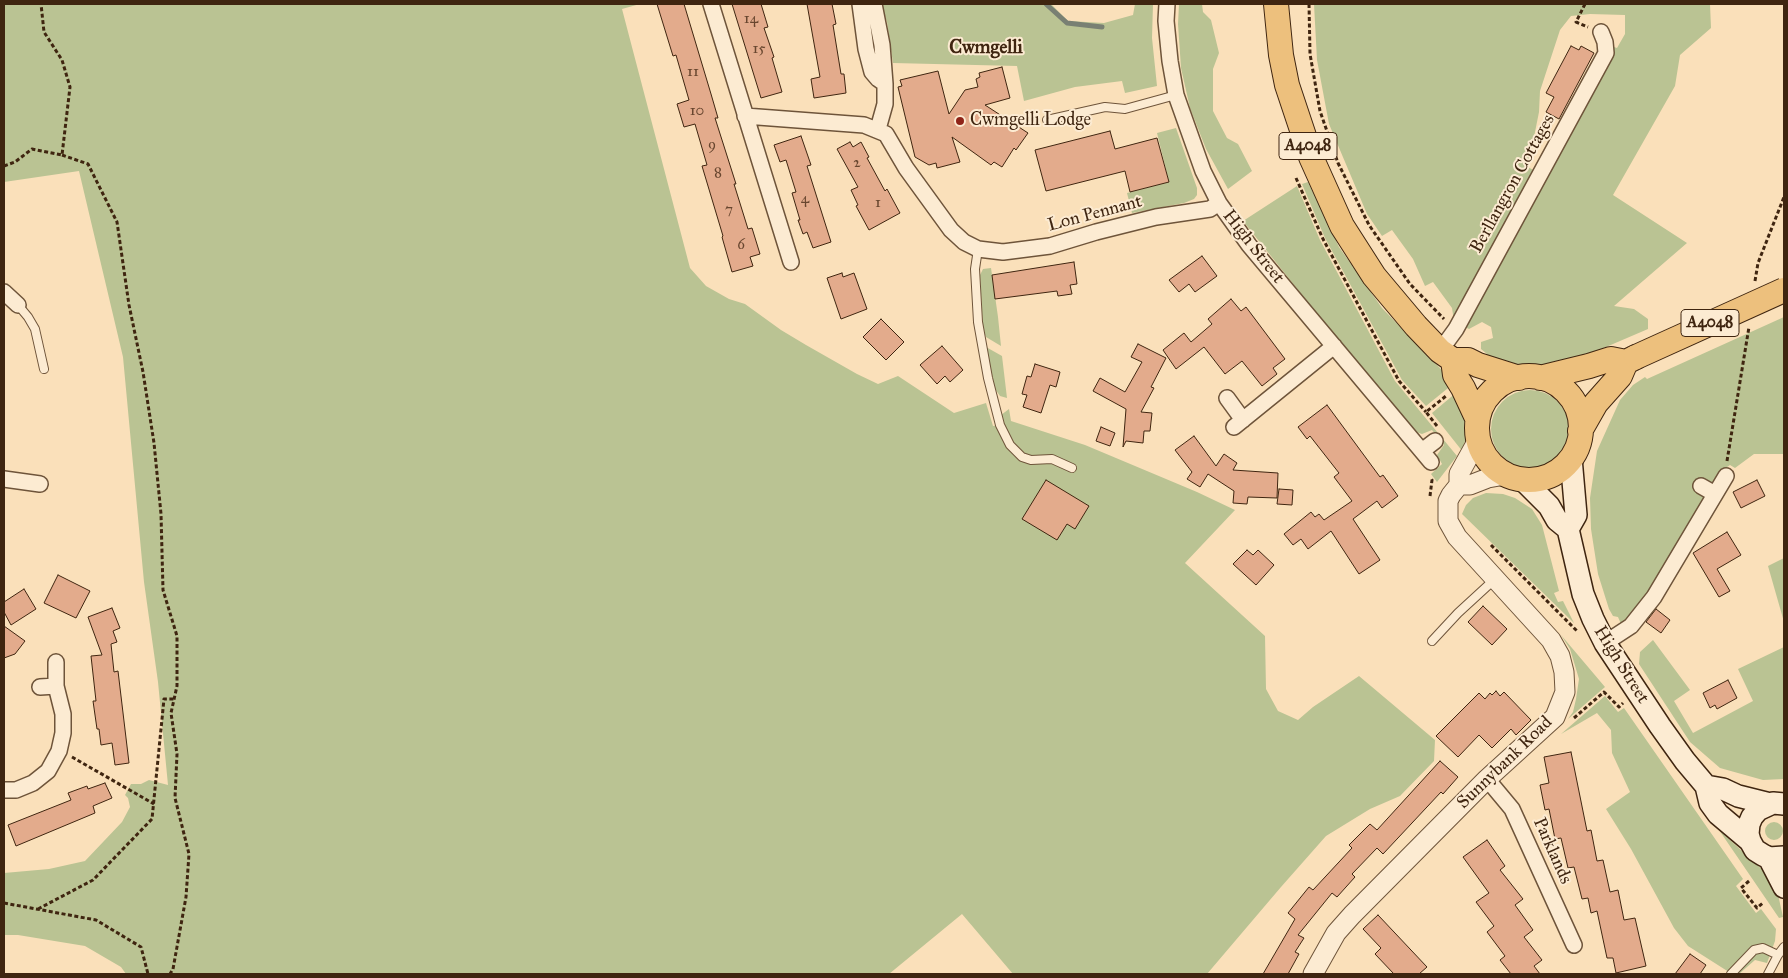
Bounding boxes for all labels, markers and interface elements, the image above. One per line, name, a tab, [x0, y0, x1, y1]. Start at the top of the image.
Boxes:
house number: 14	[744, 10, 758, 28]
district label: Cwmgelli	[949, 37, 1023, 59]
house number: 15	[753, 40, 765, 58]
house number: 11	[687, 63, 699, 81]
house number: 10	[690, 102, 704, 120]
place label: Cwmgelli Lodge	[970, 110, 1091, 132]
street label: Berllangron Cottages	[1466, 111, 1560, 257]
marker: Cwmgelli Lodge	[954, 115, 966, 127]
road number: A4048	[1279, 132, 1337, 160]
house number: 9	[708, 136, 716, 154]
house number: 2	[853, 154, 861, 172]
house number: 8	[714, 164, 722, 182]
house number: 4	[801, 190, 809, 208]
street label: Lon Pennant	[1046, 191, 1144, 237]
house number: 1	[875, 194, 881, 212]
house number: 7	[725, 201, 733, 219]
street label: High Street	[1218, 206, 1288, 288]
house number: 6	[737, 236, 745, 254]
road number: A4048	[1681, 309, 1739, 336]
street label: High Street	[1589, 622, 1653, 708]
street label: Sunnybank Road	[1453, 712, 1557, 814]
street label: Parklands	[1528, 814, 1576, 888]

